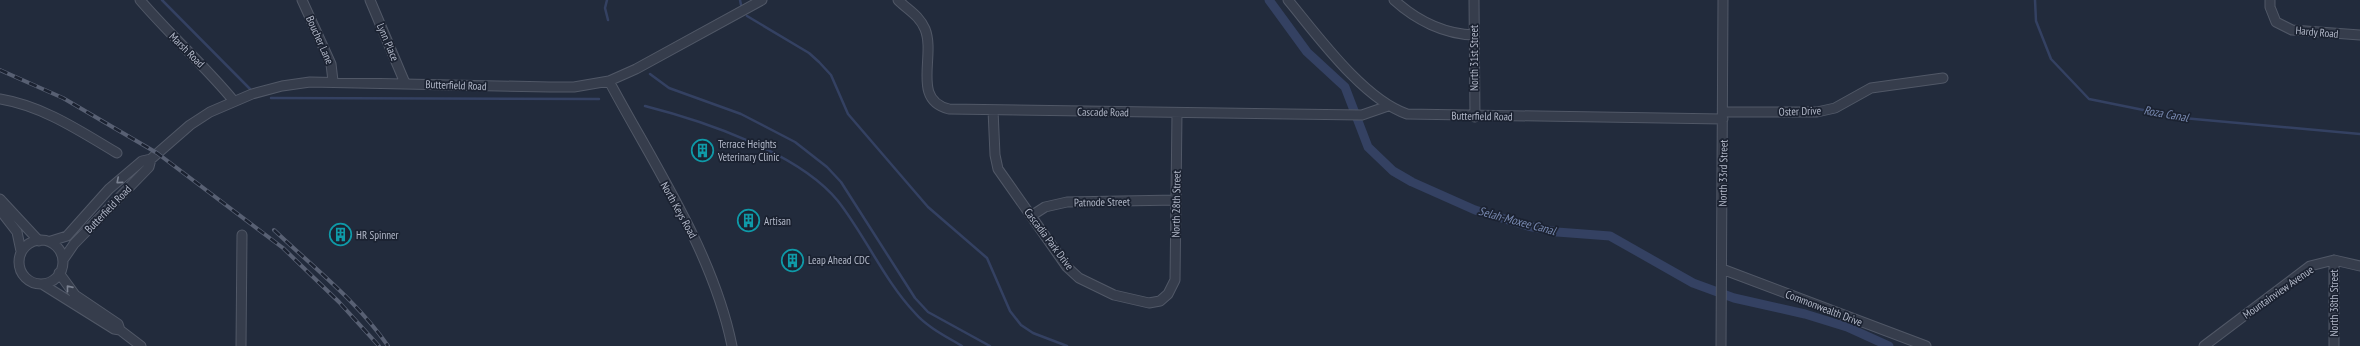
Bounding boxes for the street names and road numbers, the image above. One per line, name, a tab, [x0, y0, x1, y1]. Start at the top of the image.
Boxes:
street label: Boucher Lane	[303, 14, 337, 67]
street label: Lynn Place	[374, 21, 402, 64]
street label: Hardy Road	[2295, 23, 2339, 41]
street label: North 31st Street	[1467, 25, 1481, 91]
street label: Marsh Road	[166, 29, 208, 71]
street label: Butterfield Road	[425, 77, 487, 93]
street label: Oster Drive	[1778, 103, 1822, 119]
street label: Cascade Road	[1077, 105, 1129, 119]
street label: Butterfield Road	[1451, 108, 1513, 124]
street label: North 33rd Street	[1715, 139, 1731, 207]
street label: North 28th Street	[1168, 170, 1184, 238]
street label: North Keys Road	[658, 179, 700, 241]
street label: Butterfield Road	[82, 182, 134, 236]
street label: Patnode Street	[1074, 195, 1130, 209]
street label: Cascadia Park Drive	[1021, 205, 1077, 273]
street label: Mountainview Avenue	[2240, 262, 2316, 322]
street label: North 38th Street	[2327, 269, 2341, 337]
street label: Commonwealth Drive	[1783, 287, 1865, 329]

